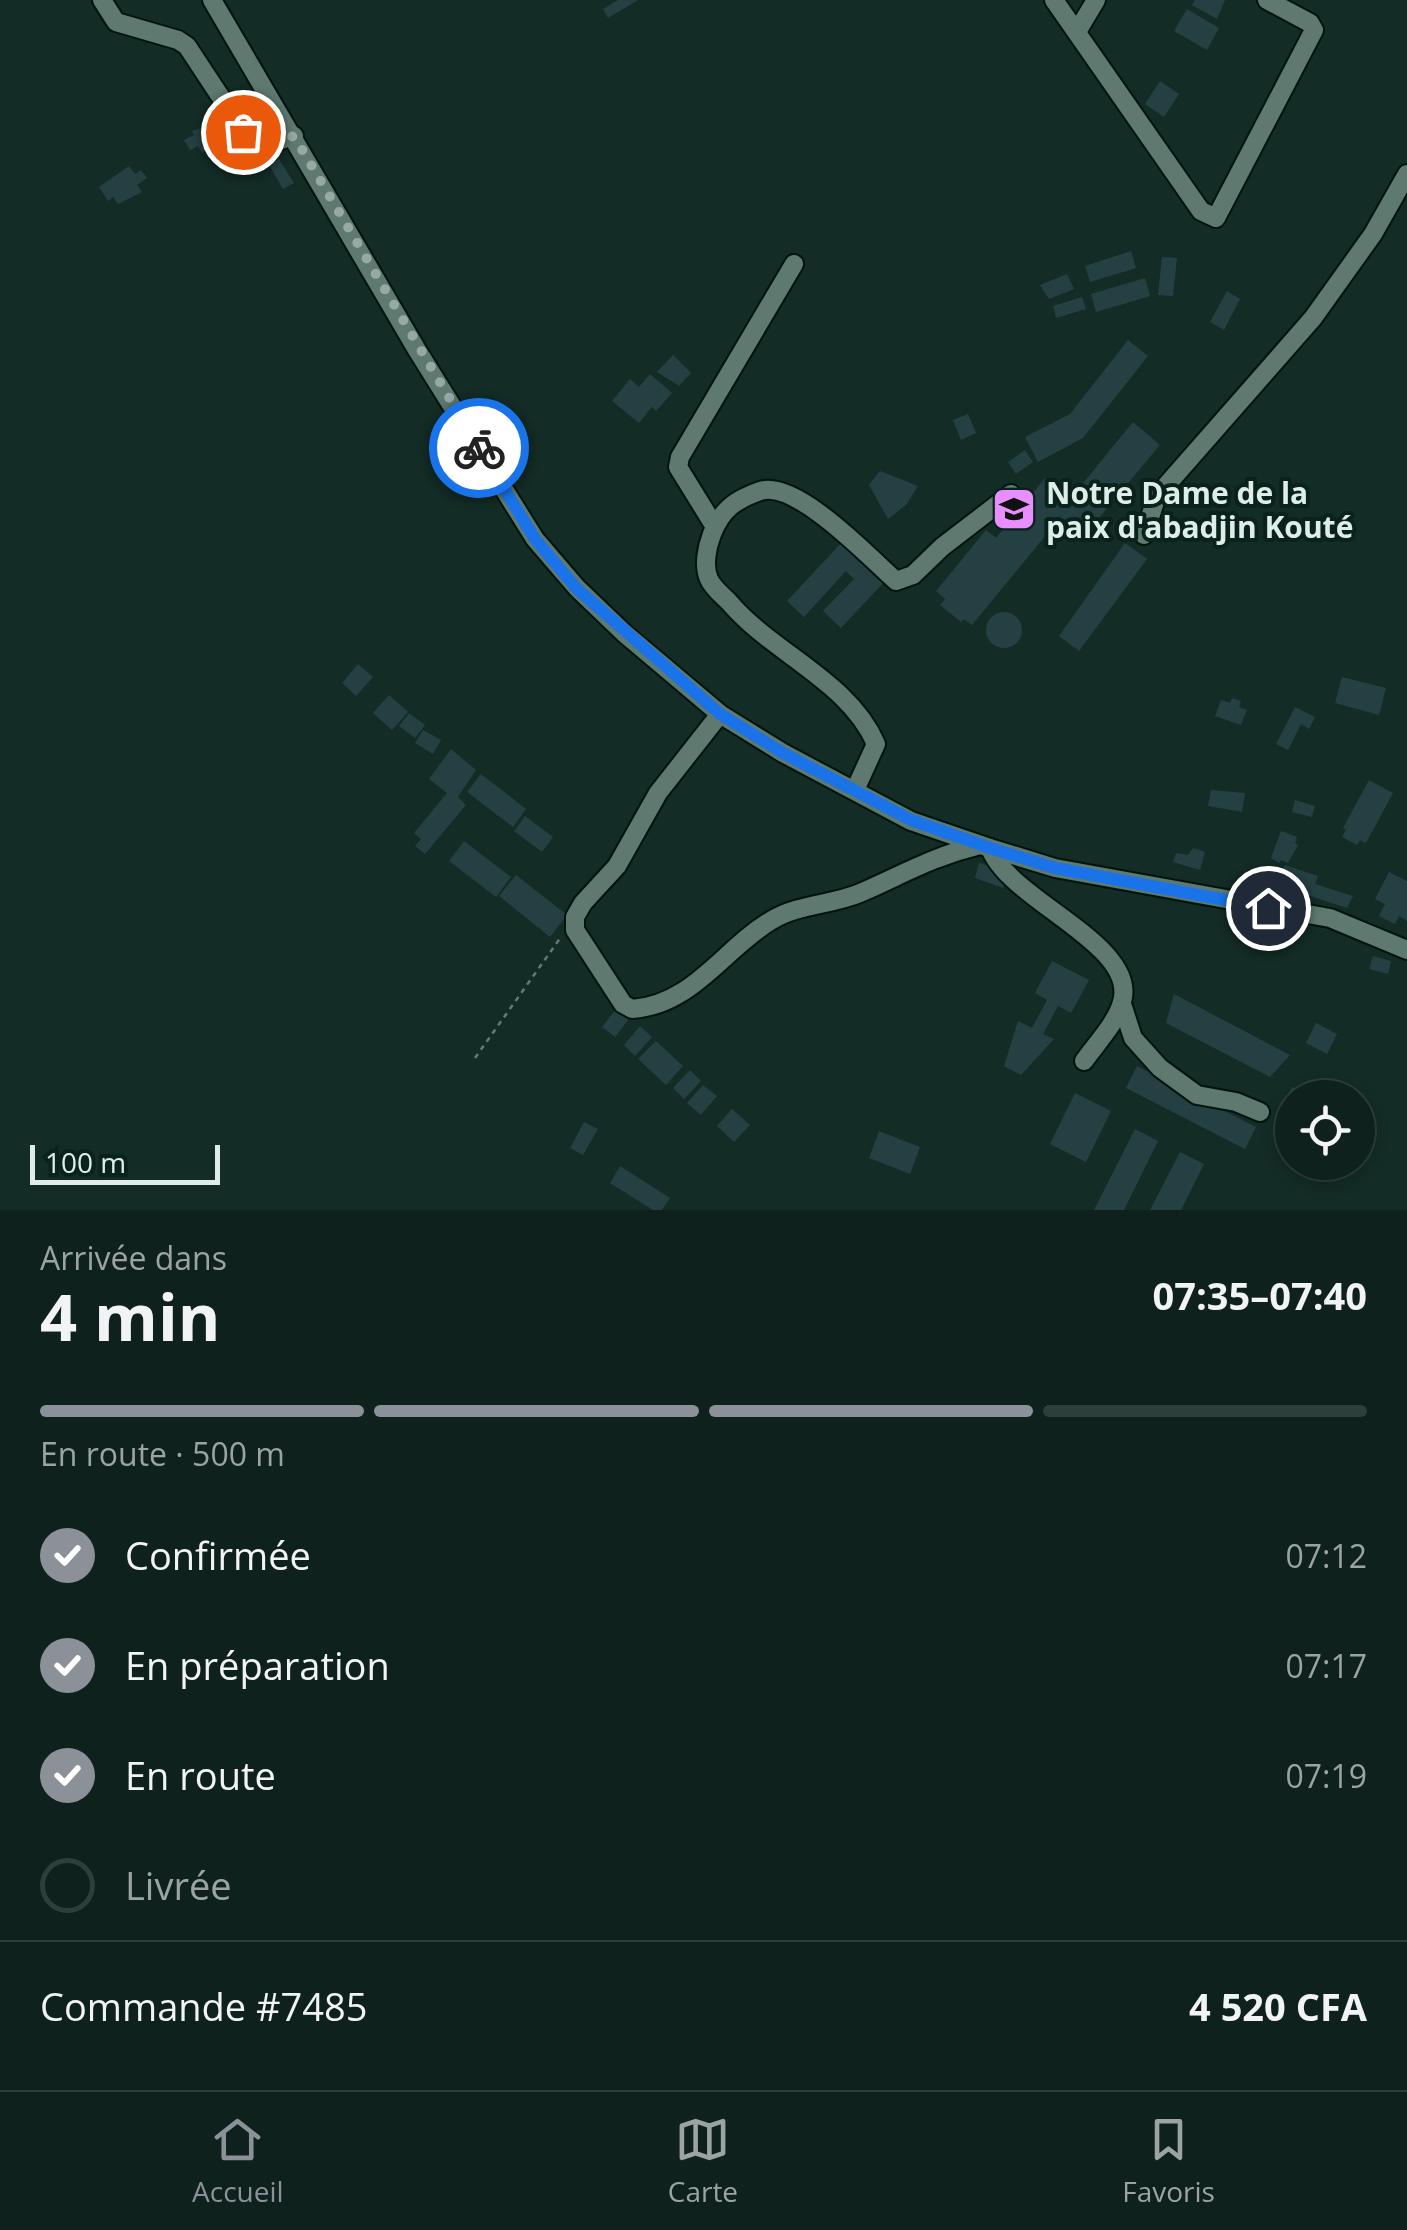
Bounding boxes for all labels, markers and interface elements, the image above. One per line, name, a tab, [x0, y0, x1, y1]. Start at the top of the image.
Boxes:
pin	[201, 90, 286, 175]
icon: bag	[216, 105, 271, 160]
courier	[429, 398, 529, 498]
icon: bike	[452, 421, 507, 476]
place label: Notre Dame de la paix d'abadjin Kouté	[1046, 472, 1353, 547]
school or university icon: Notre Dame de la paix d'abadjin Kouté	[991, 486, 1037, 532]
pin	[1226, 866, 1311, 951]
icon: home	[1241, 881, 1296, 936]
map controls	[1275, 1080, 1375, 1180]
button: locate	[1275, 1080, 1375, 1180]
scale bar	[30, 1140, 220, 1184]
text: 100 m	[45, 1143, 126, 1181]
text: Arrivée dans	[40, 1236, 227, 1279]
text: 07:35–07:40	[1153, 1269, 1367, 1321]
text: 4 min	[40, 1272, 220, 1360]
text: En route · 500 m	[40, 1432, 285, 1475]
icon: check	[40, 1528, 95, 1583]
text: Confirmée	[125, 1529, 311, 1581]
text: 07:12	[1285, 1534, 1367, 1577]
icon: check	[40, 1638, 95, 1693]
text: En préparation	[125, 1639, 390, 1691]
text: 07:17	[1285, 1644, 1367, 1687]
icon: check	[40, 1748, 95, 1803]
text: En route	[125, 1749, 276, 1801]
text: 07:19	[1285, 1754, 1367, 1797]
text: Livrée	[125, 1859, 232, 1911]
text: Commande #7485	[40, 1980, 368, 2032]
text: 4 520 CFA	[1189, 1980, 1367, 2032]
tab: Accueil	[192, 2112, 284, 2210]
tab: Carte	[668, 2112, 738, 2210]
tab: Favoris	[1122, 2112, 1215, 2210]

